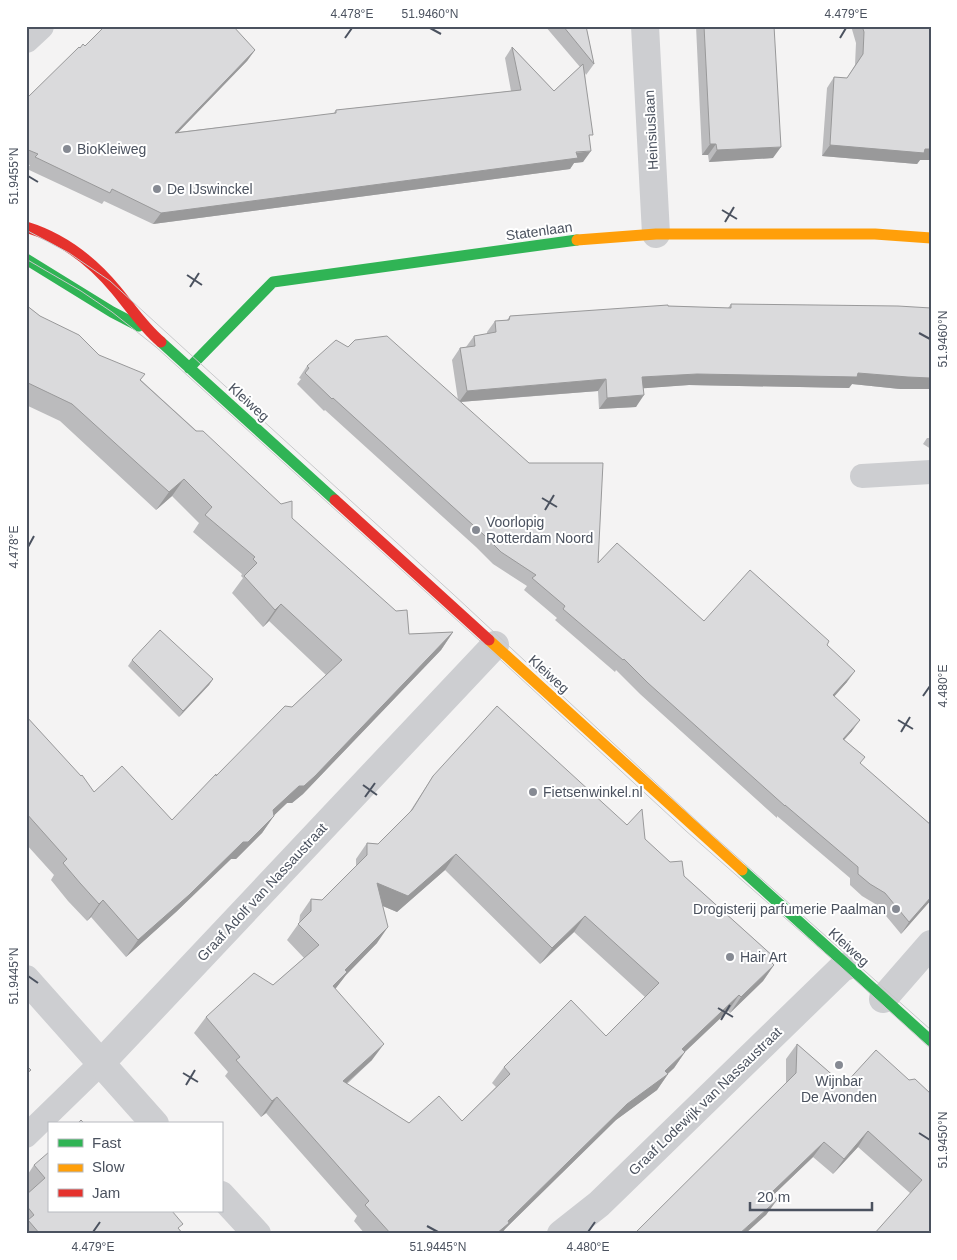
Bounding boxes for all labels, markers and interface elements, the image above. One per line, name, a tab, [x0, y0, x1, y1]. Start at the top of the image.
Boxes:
text: 4.478°E	[331, 7, 373, 21]
text: 51.9460°N	[402, 7, 458, 21]
text: 4.479°E	[825, 7, 867, 21]
street label: Heinsiuslaan	[641, 90, 661, 170]
place label: BioKleiweg	[77, 141, 146, 157]
marker: BioKleiweg	[61, 143, 73, 155]
text: 51.9455°N	[7, 148, 21, 204]
place label: De IJswinckel	[167, 181, 253, 197]
marker: De IJswinckel	[151, 183, 163, 195]
street label: Statenlaan	[505, 218, 573, 244]
text: 51.9460°N	[936, 311, 950, 367]
street label: Kleiweg	[225, 380, 273, 424]
place label: Voorlopig Rotterdam Noord	[486, 514, 593, 546]
marker: Voorlopig Rotterdam Noord	[470, 524, 482, 536]
text: 4.478°E	[7, 526, 21, 568]
street label: Kleiweg	[525, 652, 573, 696]
text: 4.480°E	[936, 665, 950, 707]
place label: Fietsenwinkel.nl	[543, 784, 643, 800]
marker: Fietsenwinkel.nl	[527, 786, 539, 798]
street label: Graaf Adolf van Nassaustraat	[194, 820, 330, 964]
place label: Drogisterij parfumerie Paalman	[693, 901, 886, 917]
marker: Drogisterij parfumerie Paalman	[890, 903, 902, 915]
street label: Kleiweg	[825, 925, 873, 969]
text: 51.9445°N	[7, 948, 21, 1004]
place label: Hair Art	[740, 949, 787, 965]
marker: Hair Art	[724, 951, 736, 963]
street label: Graaf Lodewijk van Nassaustraat	[625, 1024, 785, 1178]
marker: Wijnbar De Avonden	[833, 1059, 845, 1071]
place label: Wijnbar De Avonden	[801, 1073, 877, 1105]
text: 51.9450°N	[936, 1112, 950, 1168]
legend	[48, 1122, 222, 1212]
text: Fast	[92, 1134, 122, 1151]
text: Slow	[92, 1158, 125, 1175]
scale bar	[750, 1180, 872, 1212]
text: Jam	[92, 1184, 120, 1201]
text: 20 m	[757, 1188, 790, 1205]
text: 4.479°E	[72, 1240, 114, 1254]
text: 51.9445°N	[410, 1240, 466, 1254]
text: 4.480°E	[567, 1240, 609, 1254]

